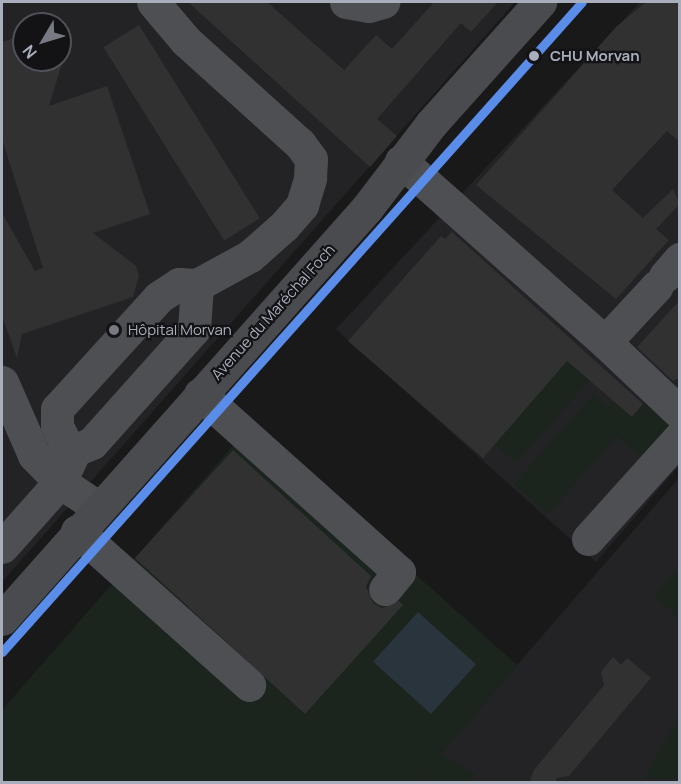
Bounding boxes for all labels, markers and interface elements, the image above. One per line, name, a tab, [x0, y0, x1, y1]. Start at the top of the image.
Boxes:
north arrow	[12, 12, 72, 72]
text: N	[17, 41, 42, 63]
marker: CHU Morvan	[523, 45, 545, 67]
place label: CHU Morvan	[550, 47, 640, 65]
street label: Avenue du Maréchal Foch	[208, 241, 338, 383]
marker: Hôpital Morvan	[105, 321, 123, 339]
place label: Hôpital Morvan	[128, 321, 232, 339]

